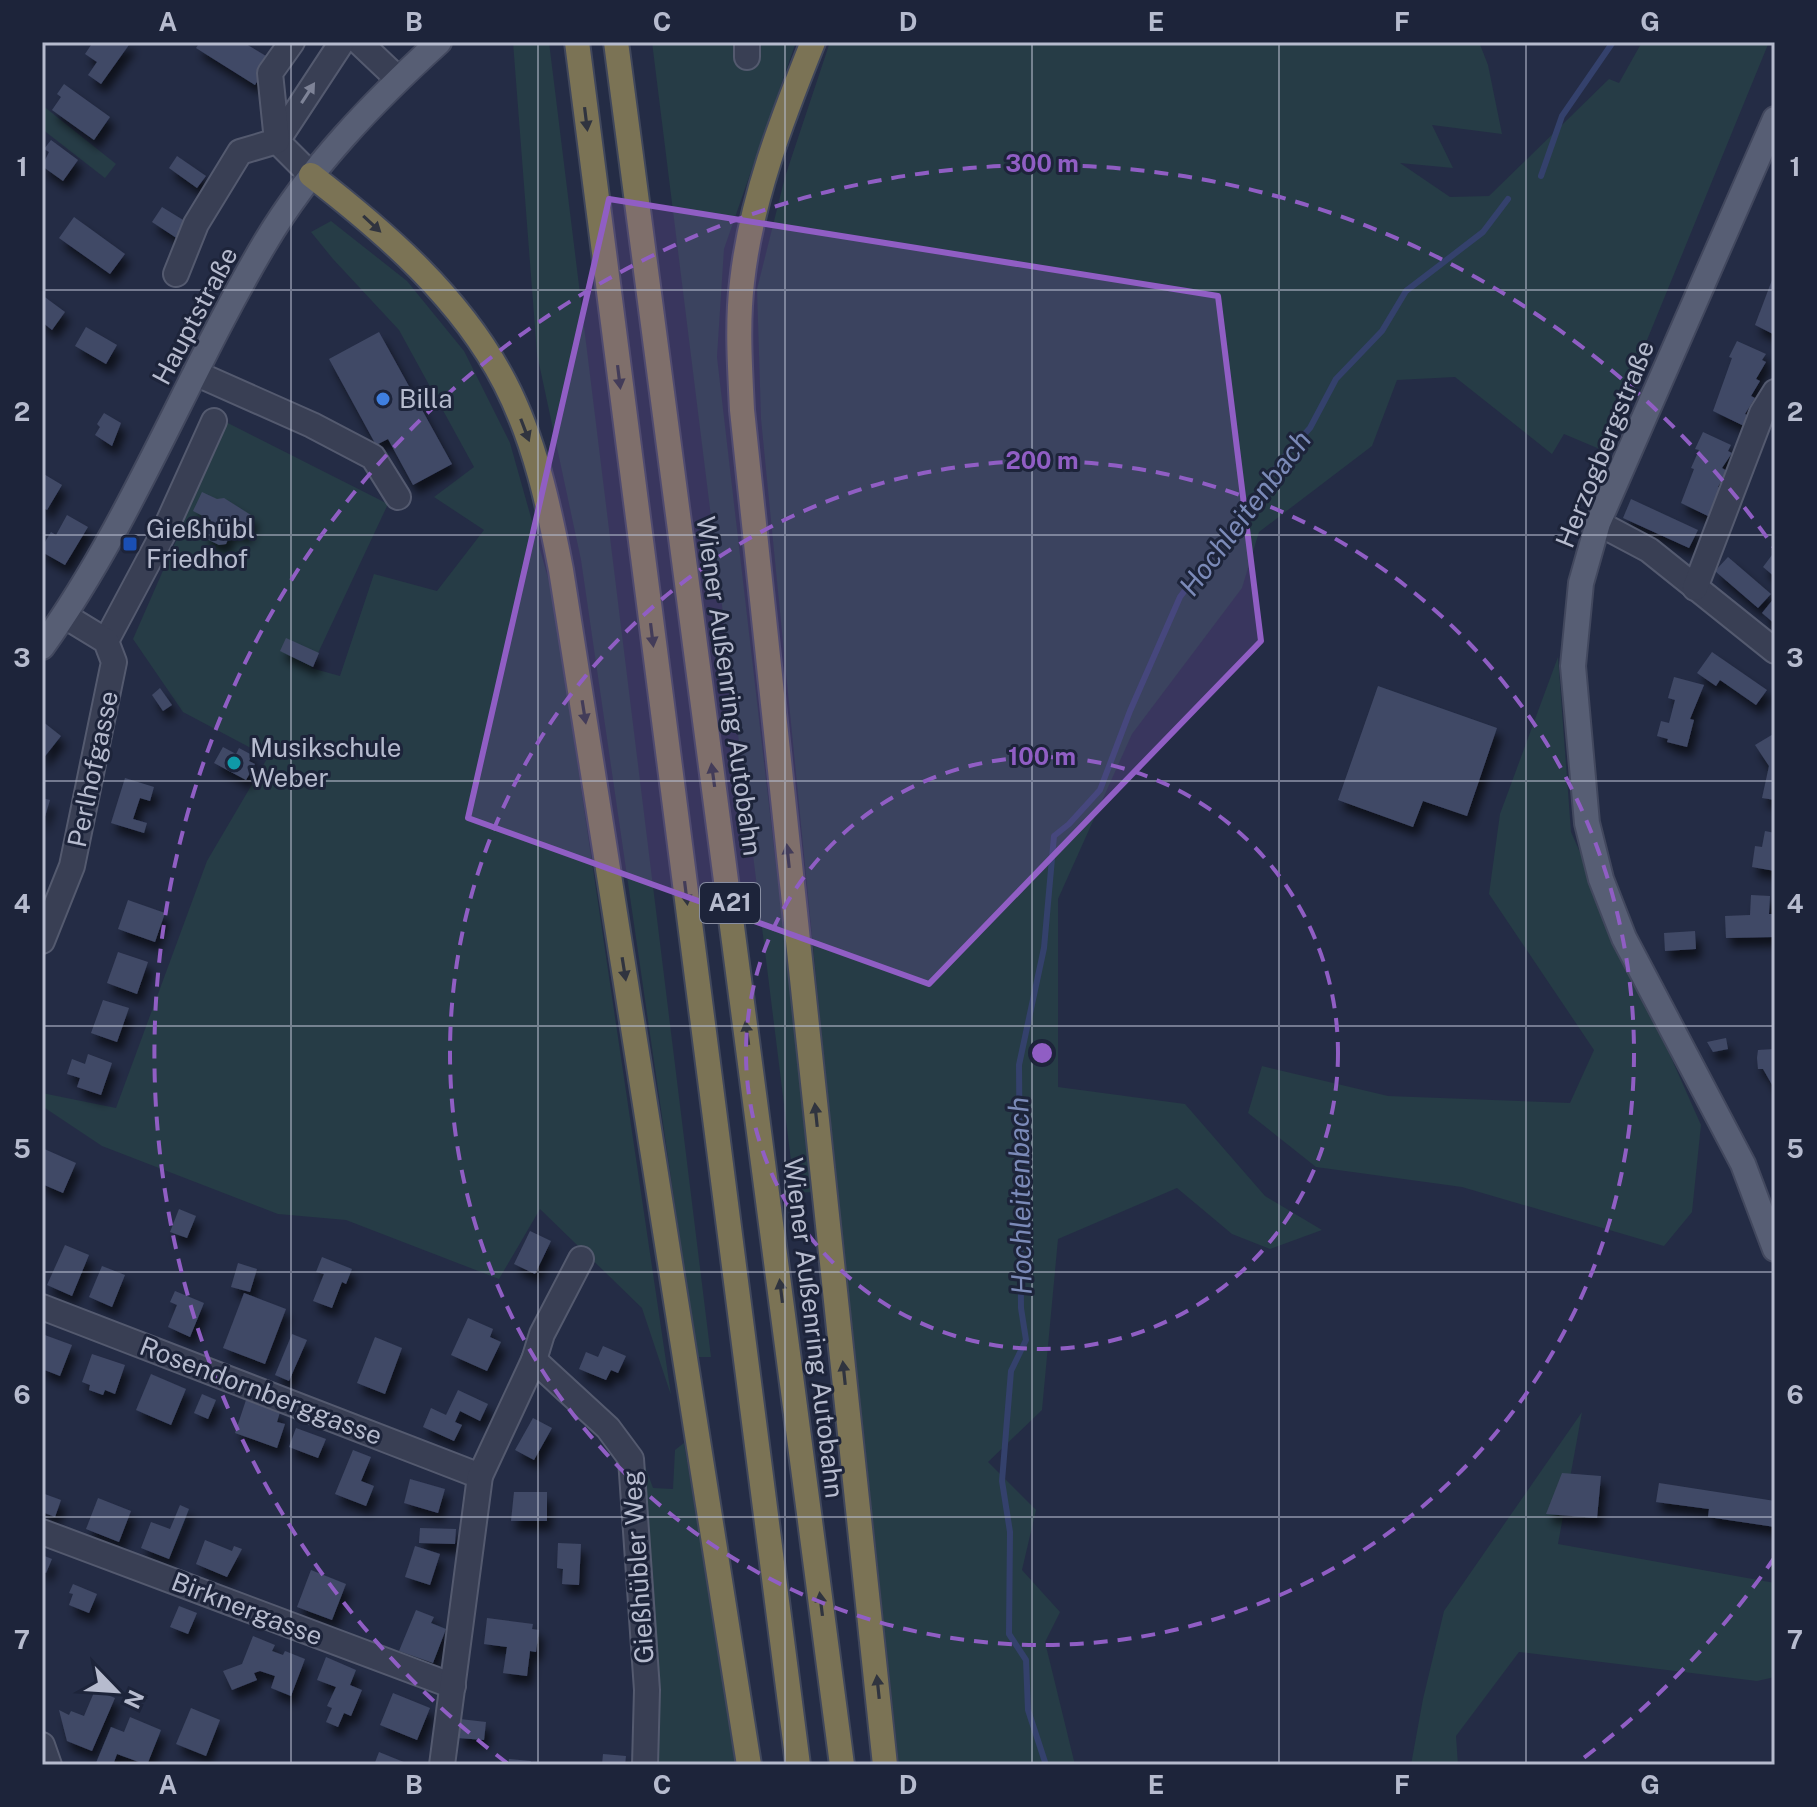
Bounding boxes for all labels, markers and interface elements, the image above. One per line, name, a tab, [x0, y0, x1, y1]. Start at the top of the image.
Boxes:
text: A	[159, 6, 178, 37]
text: B	[405, 6, 423, 37]
text: C	[653, 6, 671, 37]
text: D	[899, 6, 917, 37]
text: E	[1148, 6, 1164, 37]
text: F	[1394, 6, 1410, 37]
text: G	[1640, 6, 1660, 37]
one-way arrow	[301, 82, 315, 104]
one-way arrow	[580, 107, 593, 132]
text: 300 m	[1005, 149, 1079, 177]
text: 1	[16, 151, 28, 182]
text: 1	[1789, 151, 1801, 182]
one-way arrow	[362, 215, 381, 233]
street label: Hauptstraße	[145, 242, 244, 390]
street label: Herzogbergstraße	[1549, 336, 1660, 552]
one-way arrow	[613, 365, 626, 390]
place label: Billa	[399, 383, 453, 414]
marker: Billa	[374, 390, 392, 408]
text: 2	[14, 396, 30, 427]
text: 2	[1787, 396, 1803, 427]
one-way arrow	[519, 419, 531, 443]
water label: Hochleitenbach	[1172, 424, 1317, 602]
text: 200 m	[1005, 446, 1079, 474]
place label: Gießhübl Friedhof	[146, 513, 255, 574]
street label: Wiener Außenring Autobahn	[690, 514, 769, 858]
marker: Gießhübl Friedhof	[121, 535, 139, 553]
one-way arrow	[646, 623, 659, 648]
text: 3	[13, 642, 31, 673]
text: 3	[1786, 642, 1804, 673]
street label: Perlhofgasse	[61, 688, 124, 850]
one-way arrow	[578, 700, 591, 725]
place label: Musikschule Weber	[250, 732, 402, 793]
text: 100 m	[1008, 742, 1076, 770]
marker: Musikschule Weber	[225, 754, 243, 772]
one-way arrow	[706, 762, 719, 787]
one-way arrow	[782, 843, 795, 868]
one-way arrow	[680, 881, 693, 906]
road number: A21	[700, 883, 760, 923]
text: 4	[13, 888, 31, 919]
text: 4	[1786, 888, 1804, 919]
one-way arrow	[618, 956, 631, 981]
one-way arrow	[740, 1020, 753, 1045]
centre of rings	[1028, 1039, 1056, 1067]
water label: Hochleitenbach	[1001, 1097, 1038, 1295]
one-way arrow	[810, 1102, 823, 1127]
text: 5	[13, 1133, 31, 1164]
text: 5	[1786, 1133, 1804, 1164]
street label: Wiener Außenring Autobahn	[778, 1156, 851, 1500]
one-way arrow	[774, 1278, 787, 1303]
street label: Rosendornberggasse	[136, 1330, 387, 1451]
one-way arrow	[838, 1360, 851, 1385]
text: 6	[13, 1379, 31, 1410]
text: 6	[1786, 1379, 1804, 1410]
street label: Gießhübler Weg	[615, 1469, 660, 1665]
street label: Birknergasse	[167, 1566, 327, 1652]
one-way arrow	[814, 1591, 827, 1616]
text: 7	[14, 1624, 30, 1655]
text: 7	[1787, 1624, 1803, 1655]
north arrow	[76, 1651, 156, 1731]
one-way arrow	[871, 1674, 884, 1699]
text: N	[119, 1686, 150, 1713]
text: A	[159, 1769, 178, 1800]
text: B	[405, 1769, 423, 1800]
text: C	[653, 1769, 671, 1800]
text: D	[899, 1769, 917, 1800]
text: E	[1148, 1769, 1164, 1800]
text: F	[1394, 1769, 1410, 1800]
text: G	[1640, 1769, 1660, 1800]

